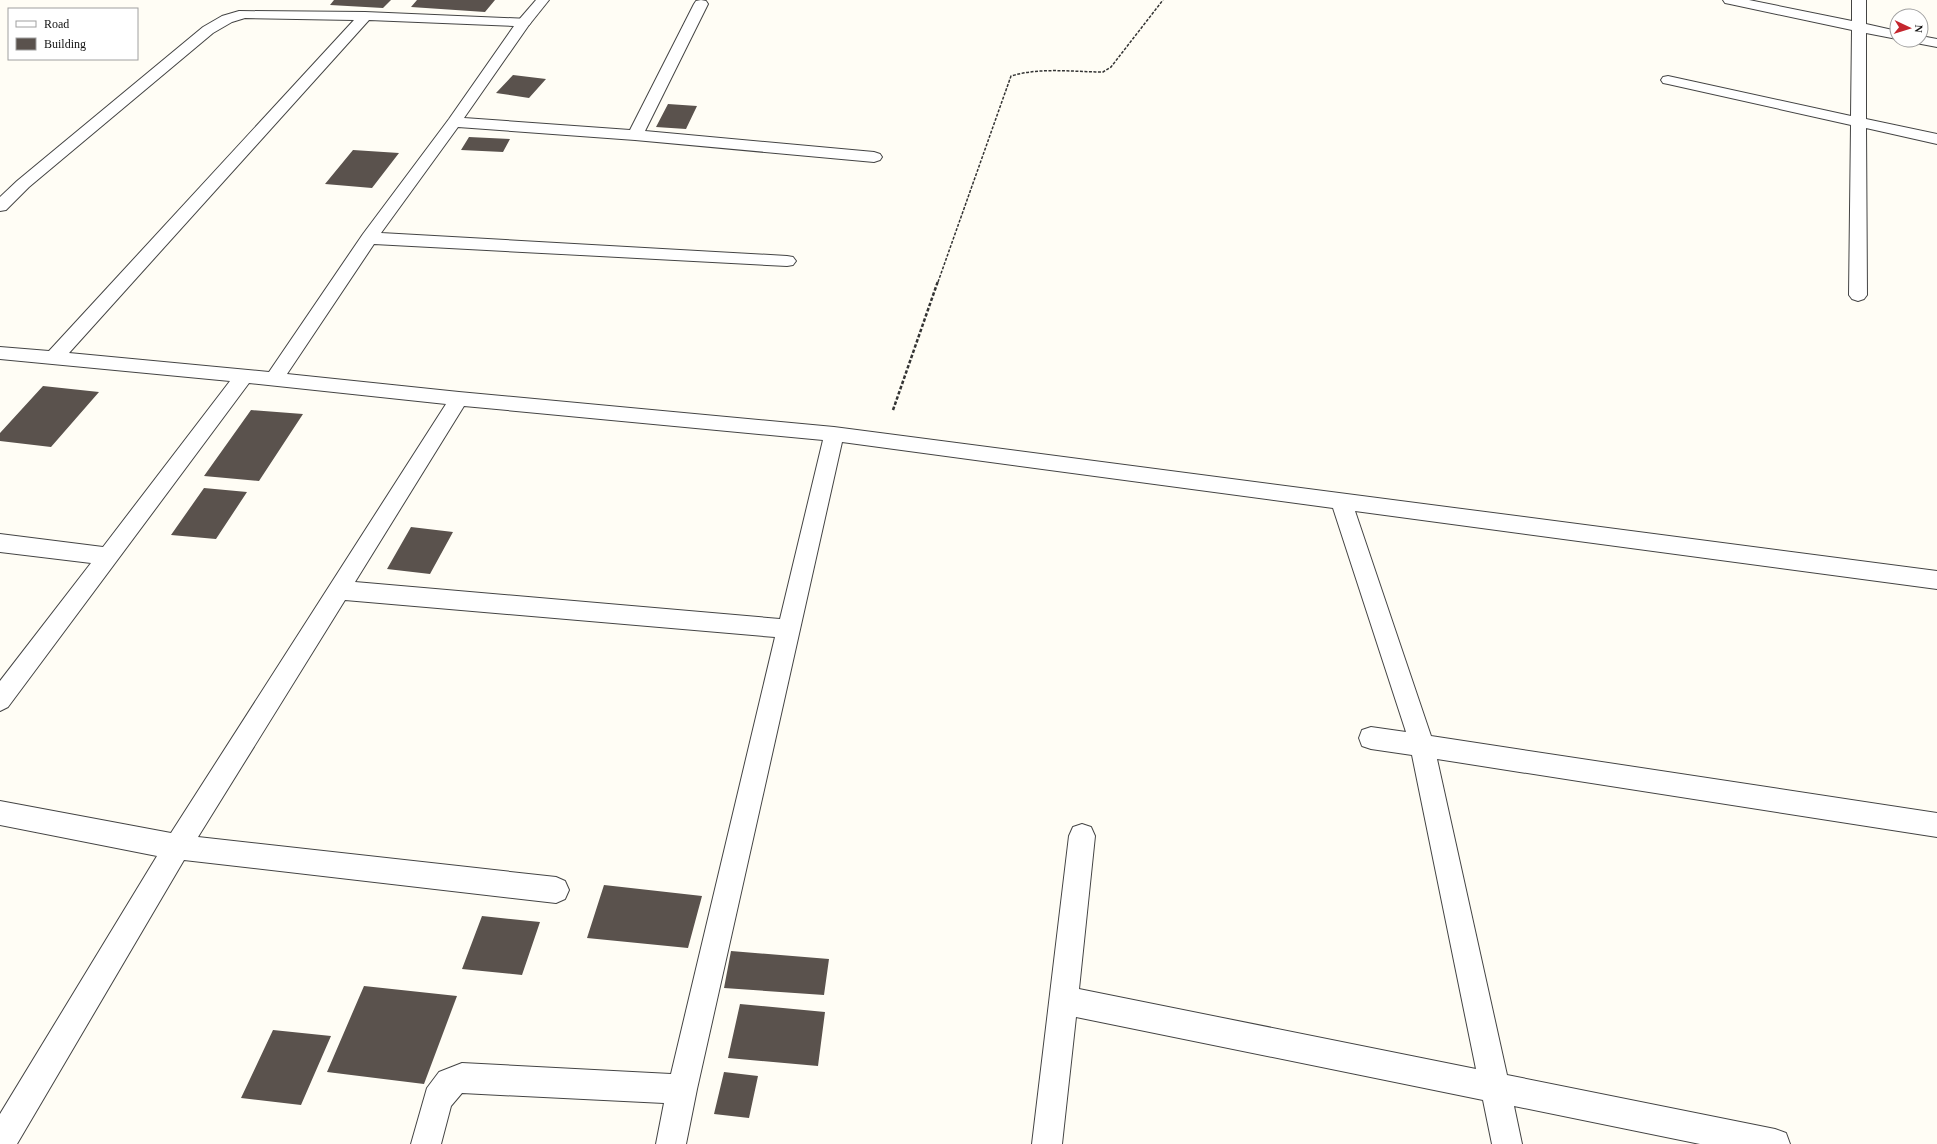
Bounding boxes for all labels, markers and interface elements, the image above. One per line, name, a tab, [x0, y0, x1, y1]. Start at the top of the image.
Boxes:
legend	[8, 8, 138, 60]
north arrow	[1889, 8, 1929, 48]
text: Road	[44, 17, 69, 31]
text: N	[1913, 24, 1925, 33]
text: Building	[44, 37, 86, 51]

